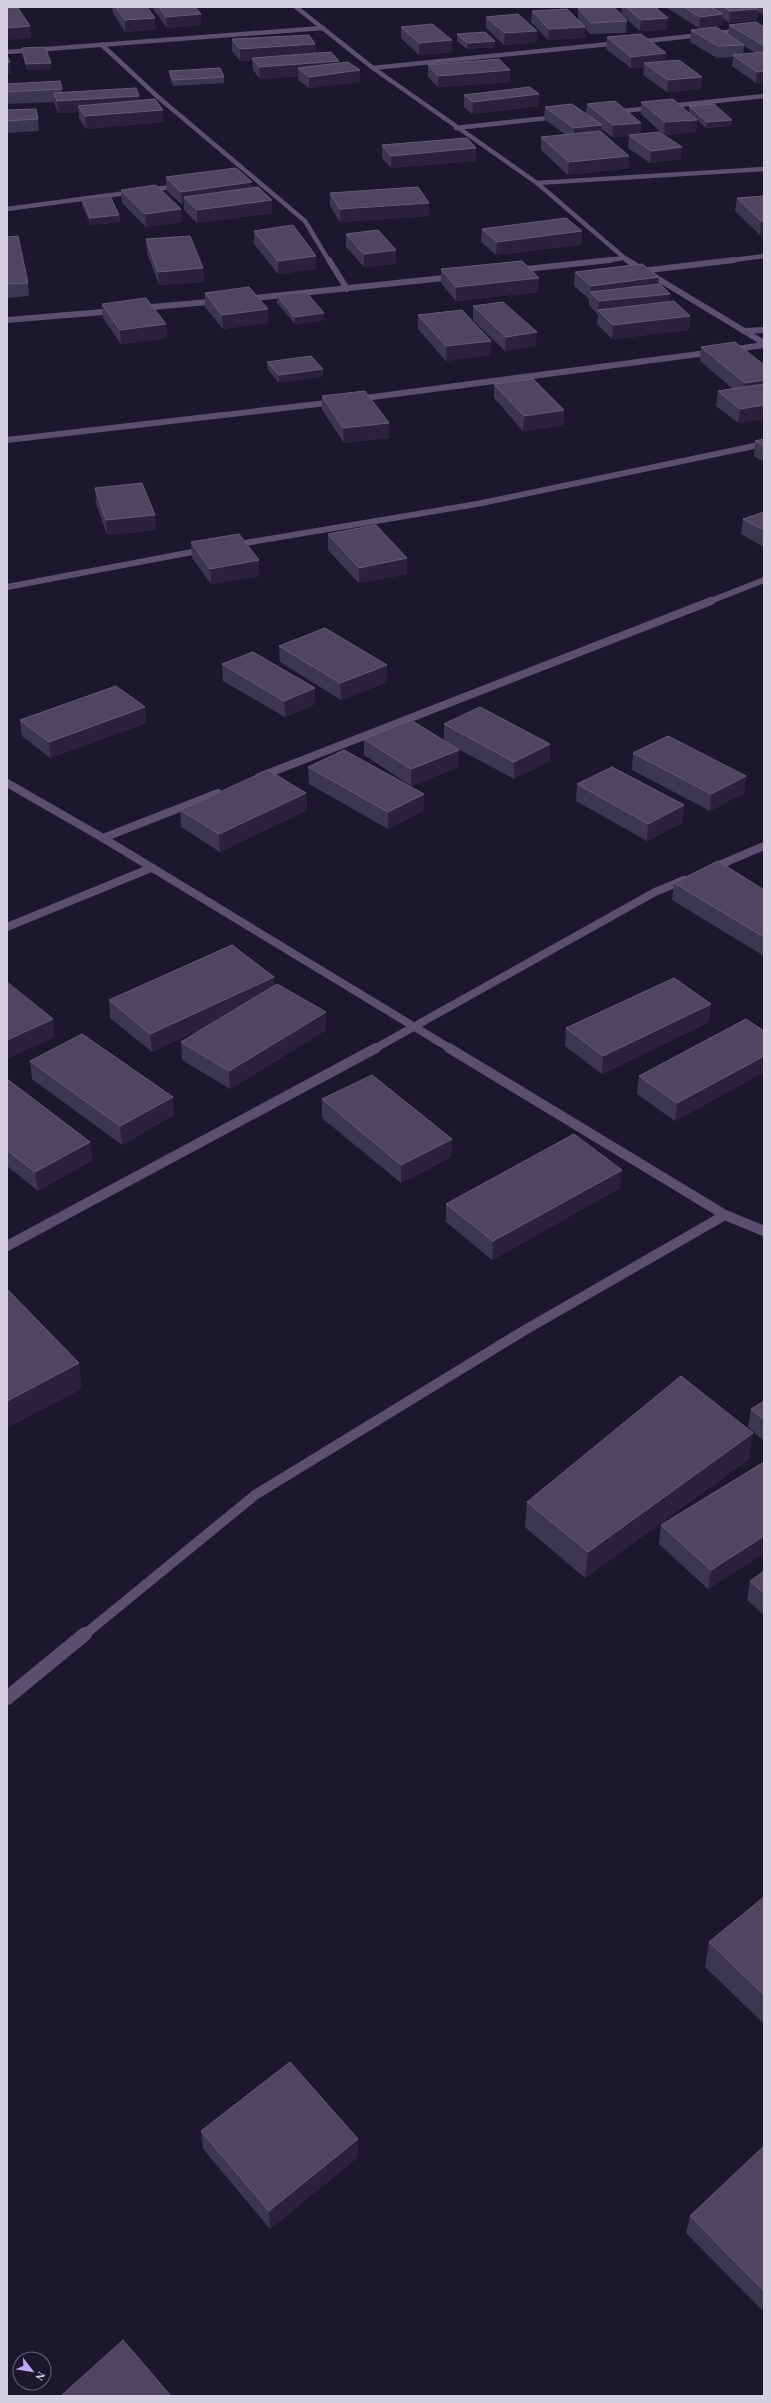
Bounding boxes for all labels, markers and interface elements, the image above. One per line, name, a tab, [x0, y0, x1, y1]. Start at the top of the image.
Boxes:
north arrow	[12, 2351, 52, 2391]
text: N	[33, 2370, 48, 2383]

